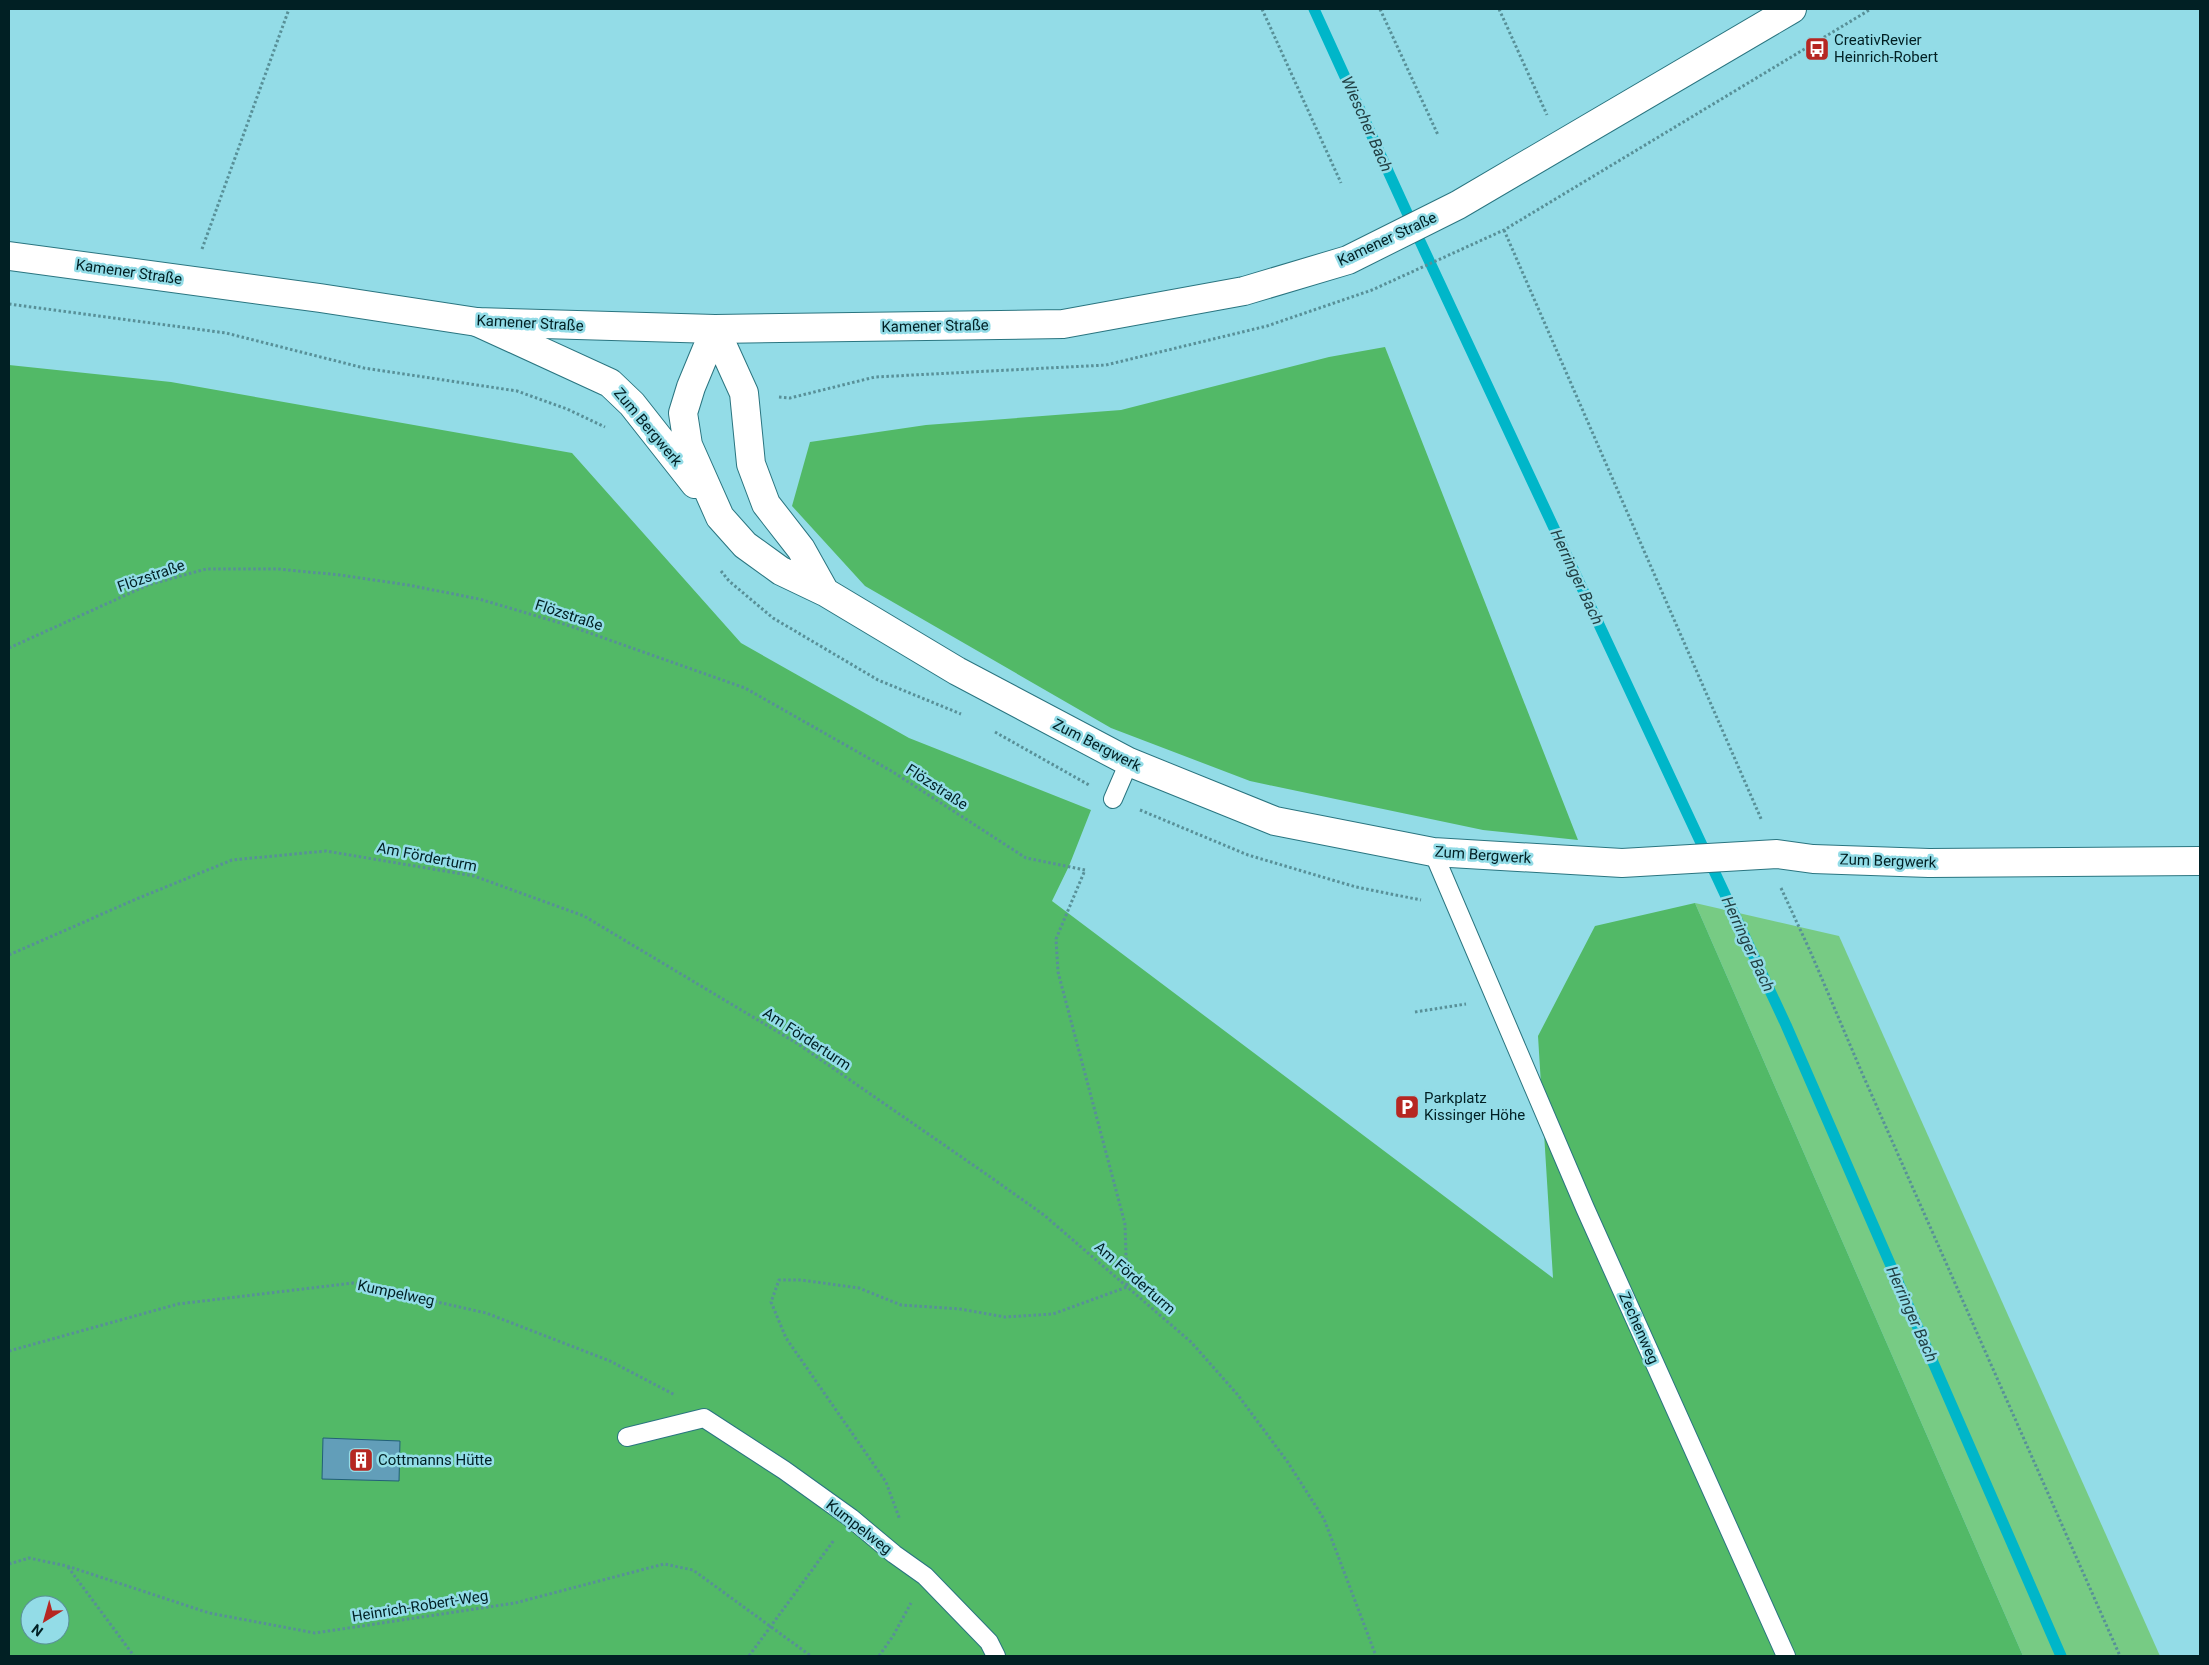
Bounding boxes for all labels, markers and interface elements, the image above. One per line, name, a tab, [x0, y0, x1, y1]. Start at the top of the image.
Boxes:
place label: CreativRevier Heinrich-Robert	[1834, 31, 1938, 66]
bus stop icon: CreativRevier Heinrich-Robert	[1804, 36, 1830, 62]
water label: Wiescher Bach	[1337, 73, 1397, 175]
street label: Kamener Straße	[1335, 208, 1439, 270]
street label: Kamener Straße	[75, 256, 183, 288]
street label: Kamener Straße	[476, 311, 584, 335]
street label: Kamener Straße	[881, 316, 989, 336]
street label: Zum Bergwerk	[610, 384, 686, 470]
water label: Herringer Bach	[1547, 526, 1607, 628]
street label: Flözstraße	[115, 556, 187, 596]
street label: Flözstraße	[533, 596, 605, 634]
street label: Zum Bergwerk	[1050, 715, 1144, 775]
street label: Flözstraße	[903, 760, 971, 814]
street label: Am Förderturm	[375, 838, 479, 876]
street label: Zum Bergwerk	[1434, 843, 1532, 867]
street label: Zum Bergwerk	[1839, 850, 1937, 872]
water label: Herringer Bach	[1718, 893, 1778, 995]
street label: Am Förderturm	[760, 1004, 854, 1074]
place label: Parkplatz Kissinger Höhe	[1424, 1089, 1525, 1124]
parking icon: Parkplatz Kissinger Höhe	[1394, 1094, 1420, 1120]
street label: Am Förderturm	[1091, 1238, 1179, 1318]
water label: Herringer Bach	[1882, 1263, 1942, 1365]
street label: Kumpelweg	[356, 1276, 436, 1310]
street label: Zechenweg	[1615, 1289, 1663, 1367]
building icon: Cottmanns Hütte	[348, 1447, 374, 1473]
place label: Cottmanns Hütte	[378, 1451, 492, 1469]
street label: Kumpelweg	[823, 1496, 895, 1558]
street label: Heinrich-Robert-Weg	[351, 1586, 489, 1626]
north arrow	[20, 1595, 70, 1645]
text: N	[28, 1621, 46, 1640]

